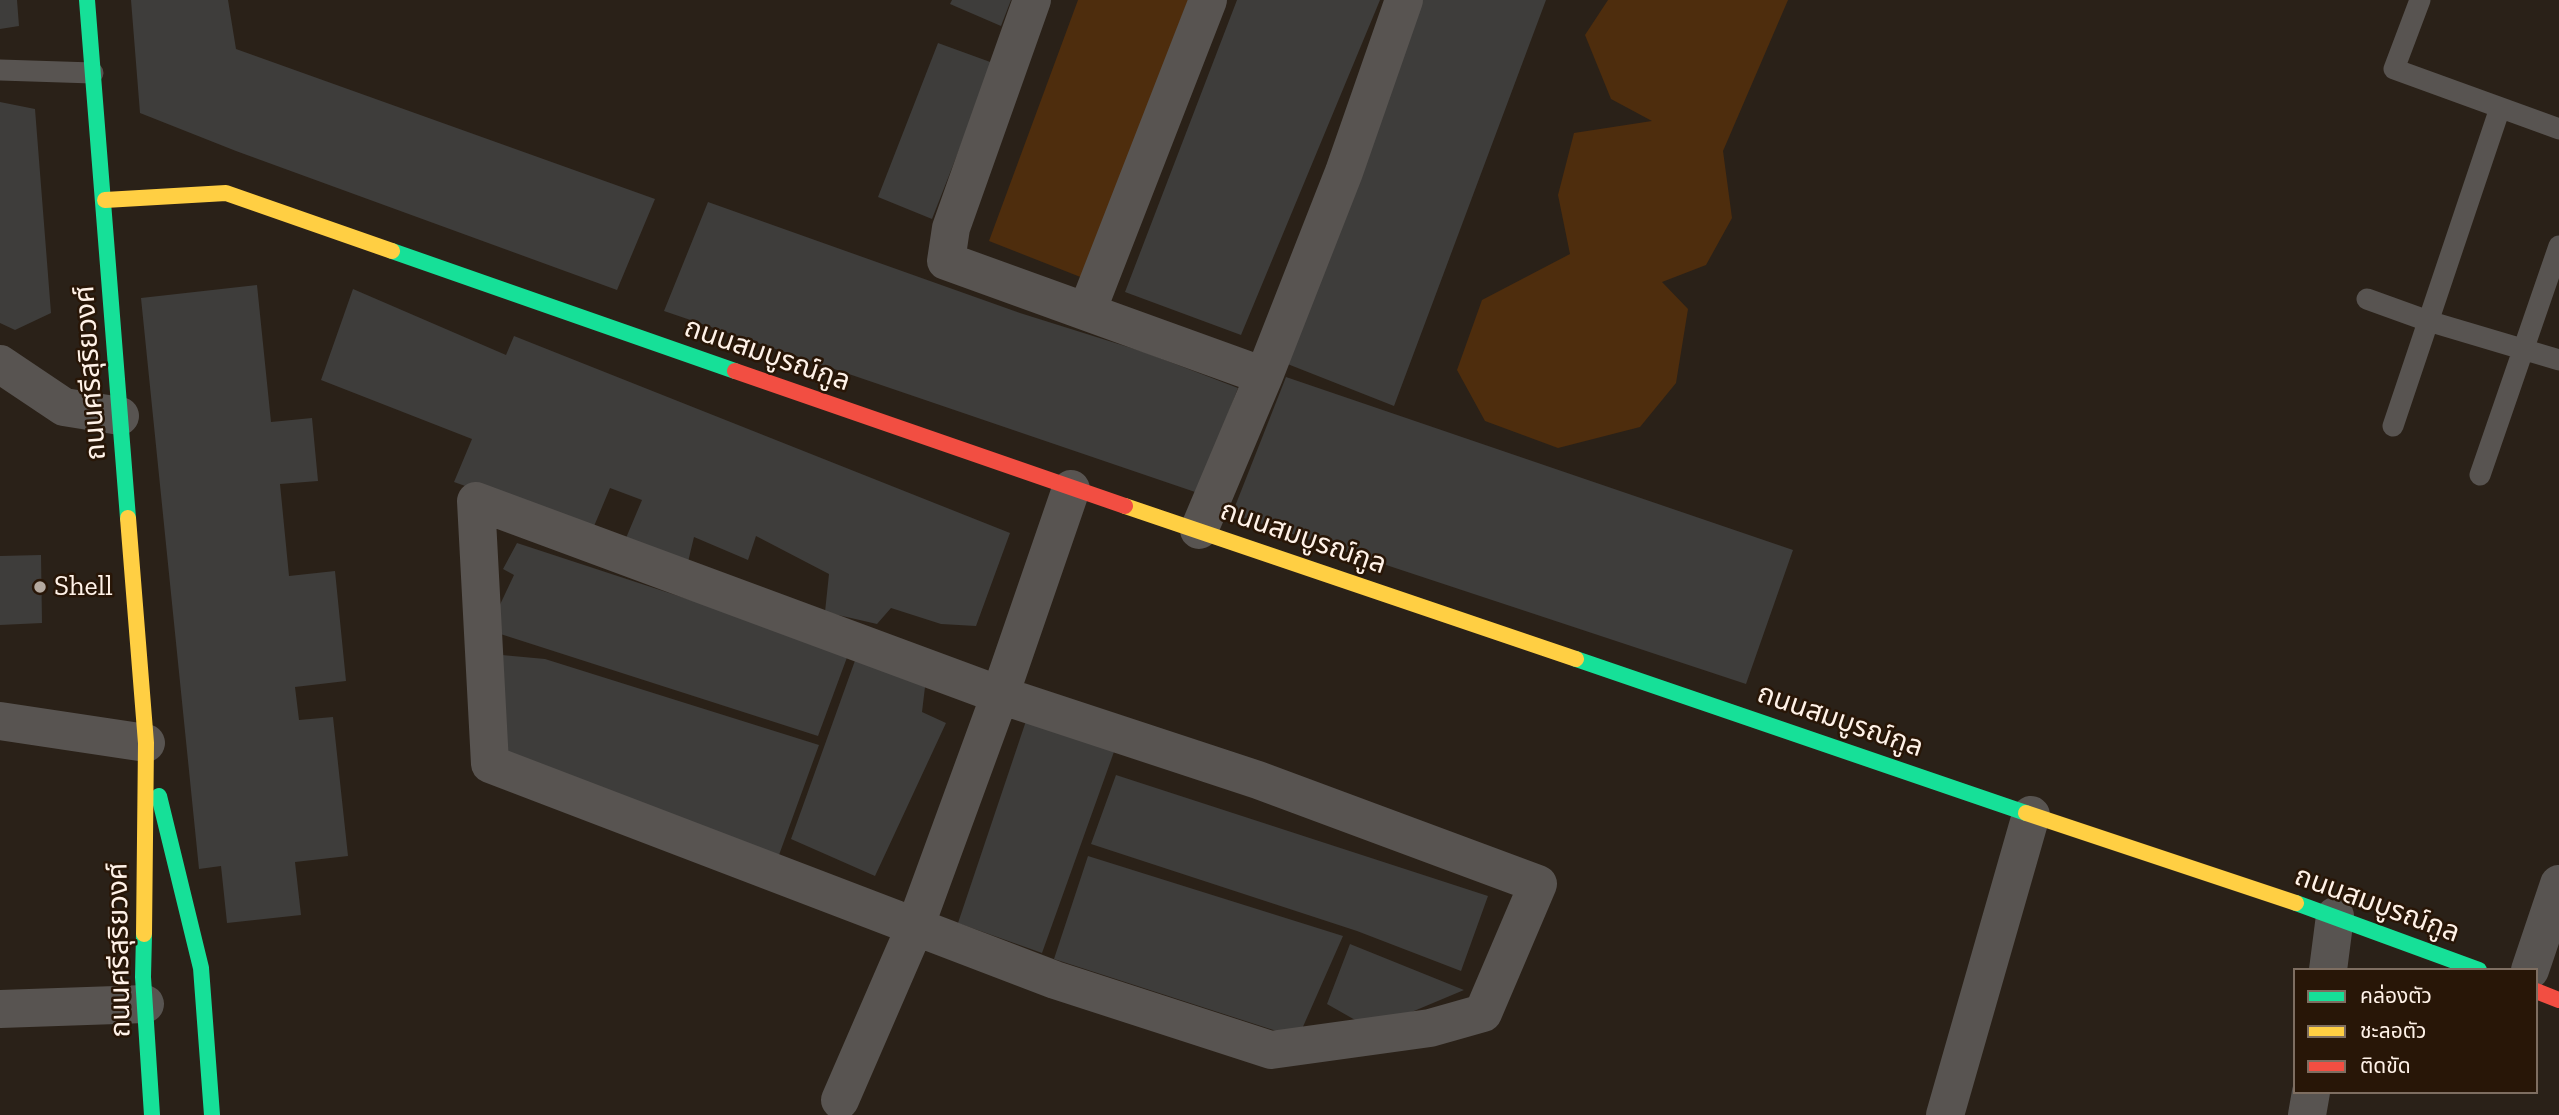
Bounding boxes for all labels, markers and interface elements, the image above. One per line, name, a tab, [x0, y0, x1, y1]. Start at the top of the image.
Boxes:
street label: ถนนศรีสุริยวงศ์	[68, 284, 114, 462]
street label: ถนนสมบูรณ์กูล	[680, 311, 854, 399]
street label: ถนนสมบูรณ์กูล	[1216, 494, 1390, 582]
place label: Shell	[54, 570, 113, 604]
marker: Shell	[32, 579, 48, 595]
street label: ถนนสมบูรณ์กูล	[1753, 677, 1927, 765]
street label: ถนนสมบูรณ์กูล	[2290, 860, 2464, 950]
street label: ถนนศรีสุริยวงศ์	[102, 862, 138, 1038]
legend	[2293, 968, 2538, 1094]
text: คล่องตัว	[2360, 983, 2432, 1008]
text: ชะลอตัว	[2360, 1018, 2426, 1043]
text: ติดขัด	[2360, 1053, 2411, 1078]

